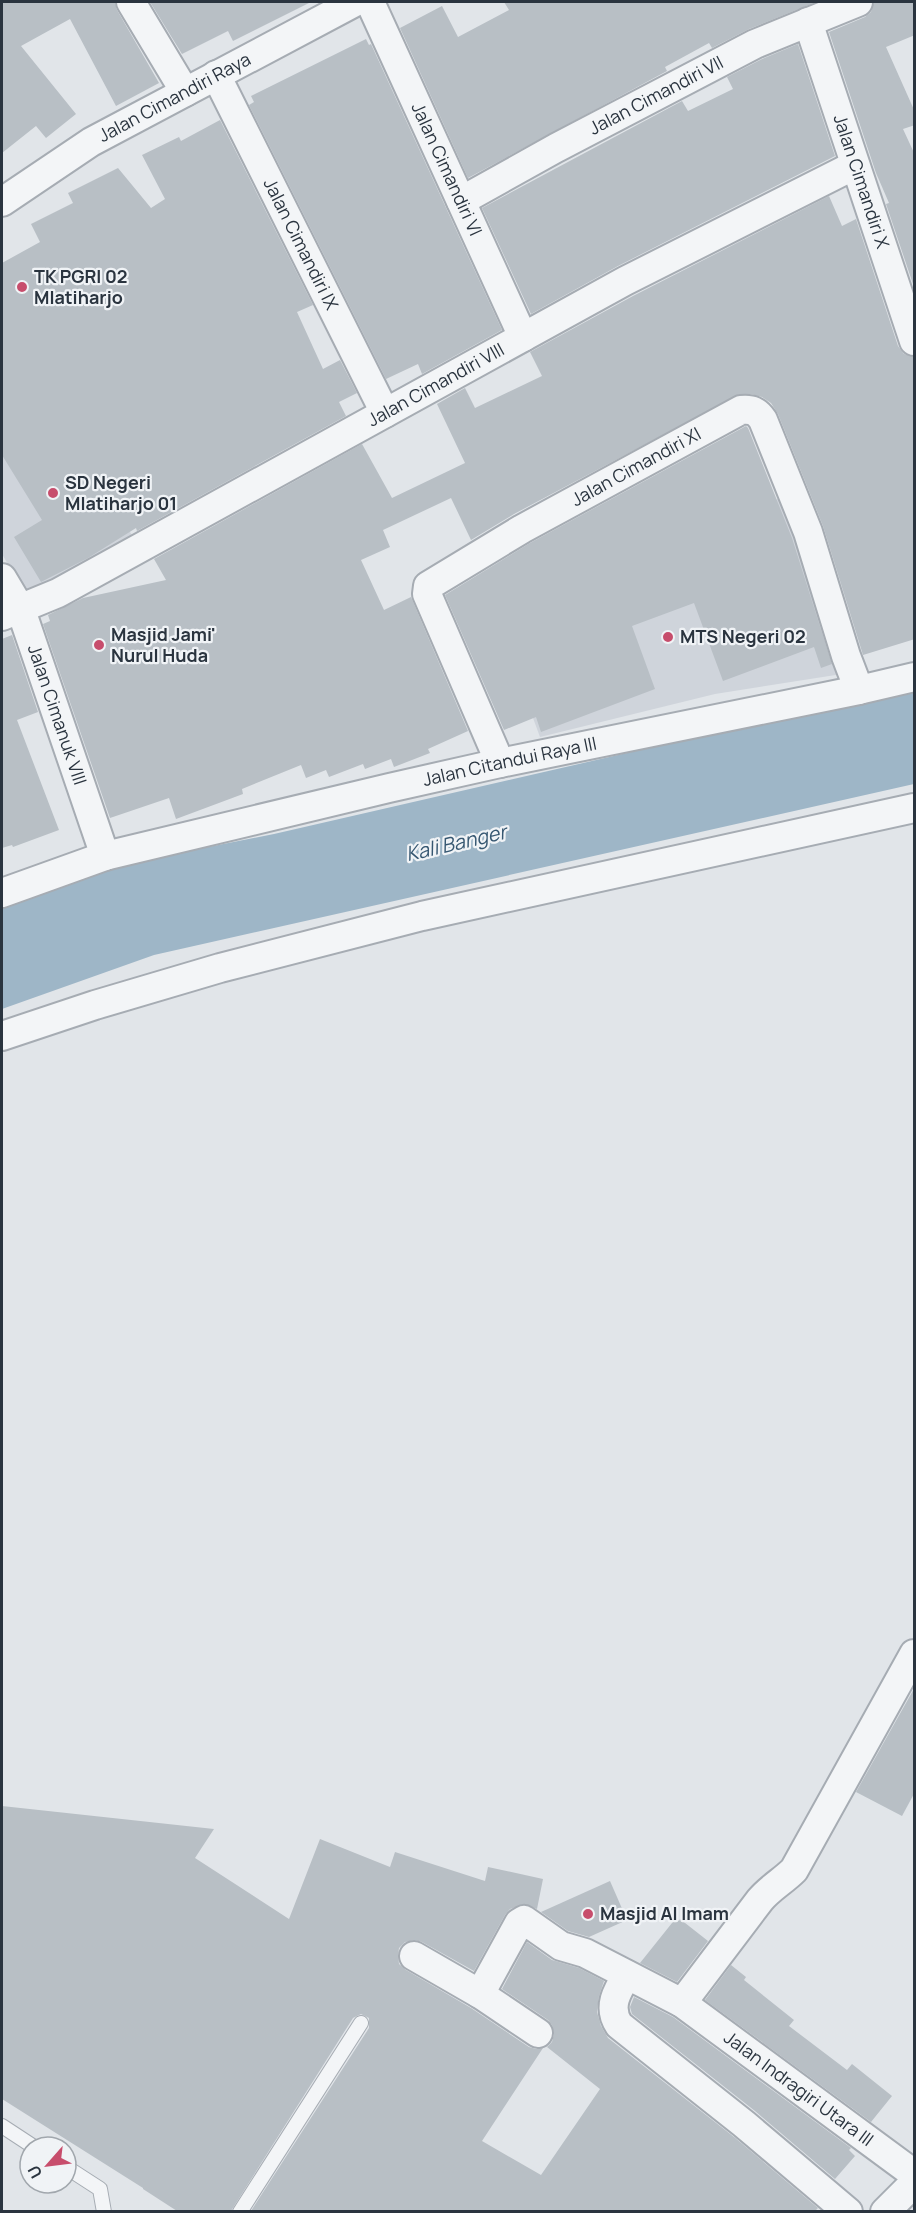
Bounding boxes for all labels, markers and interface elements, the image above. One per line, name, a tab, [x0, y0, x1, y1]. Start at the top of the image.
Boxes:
street label: Jalan Cimandiri Raya	[94, 47, 254, 147]
street label: Jalan Cimandiri VII	[585, 50, 727, 140]
street label: Jalan Cimandiri VI	[406, 98, 488, 239]
street label: Jalan Cimandiri X	[828, 111, 895, 251]
street label: Jalan Cimandiri IX	[258, 174, 344, 314]
place label: TK PGRI 02 Mlatiharjo	[34, 264, 128, 309]
marker: TK PGRI 02 Mlatiharjo	[15, 280, 29, 294]
street label: Jalan Cimandiri VIII	[363, 337, 508, 431]
street label: Jalan Cimandiri XI	[567, 421, 705, 511]
place label: SD Negeri Mlatiharjo 01	[65, 470, 177, 515]
marker: SD Negeri Mlatiharjo 01	[46, 486, 60, 500]
place label: Masjid Jami' Nurul Huda	[111, 622, 216, 667]
place label: MTS Negeri 02	[680, 624, 806, 648]
marker: MTS Negeri 02	[661, 630, 675, 644]
marker: Masjid Jami' Nurul Huda	[92, 638, 106, 652]
street label: Jalan Cimanuk VIII	[23, 641, 93, 788]
street label: Jalan Citandui Raya III	[420, 731, 599, 791]
water label: Kali Banger	[403, 817, 511, 867]
place label: Masjid Al Imam	[600, 1901, 729, 1925]
marker: Masjid Al Imam	[581, 1907, 595, 1921]
street label: Jalan Indragiri Utara III	[720, 2025, 879, 2151]
north arrow	[18, 2135, 78, 2195]
text: U	[22, 2162, 47, 2182]

